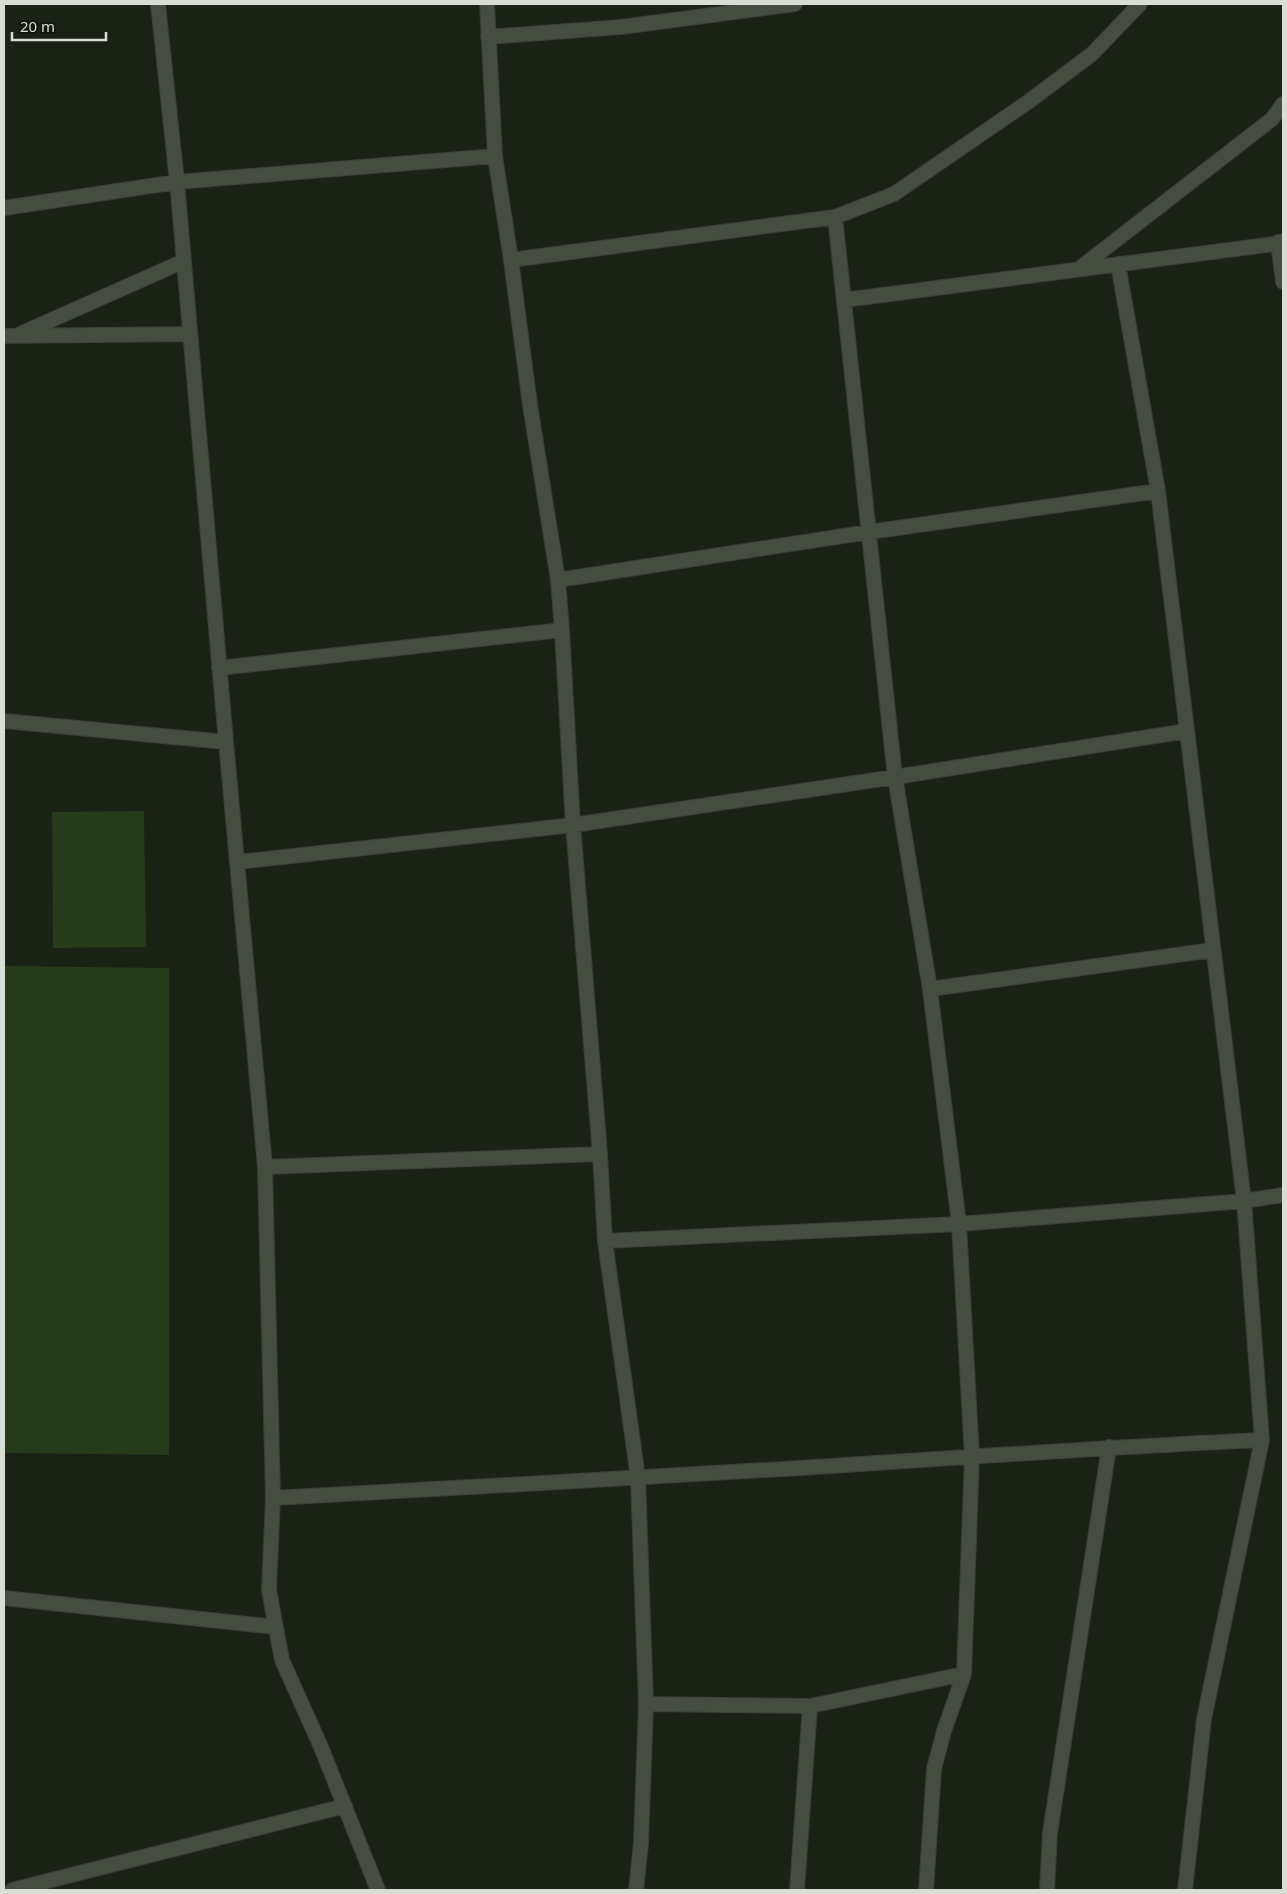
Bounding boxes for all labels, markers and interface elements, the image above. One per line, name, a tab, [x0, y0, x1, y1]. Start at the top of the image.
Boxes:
scale bar	[12, 10, 106, 42]
text: 20 m	[20, 16, 55, 36]

